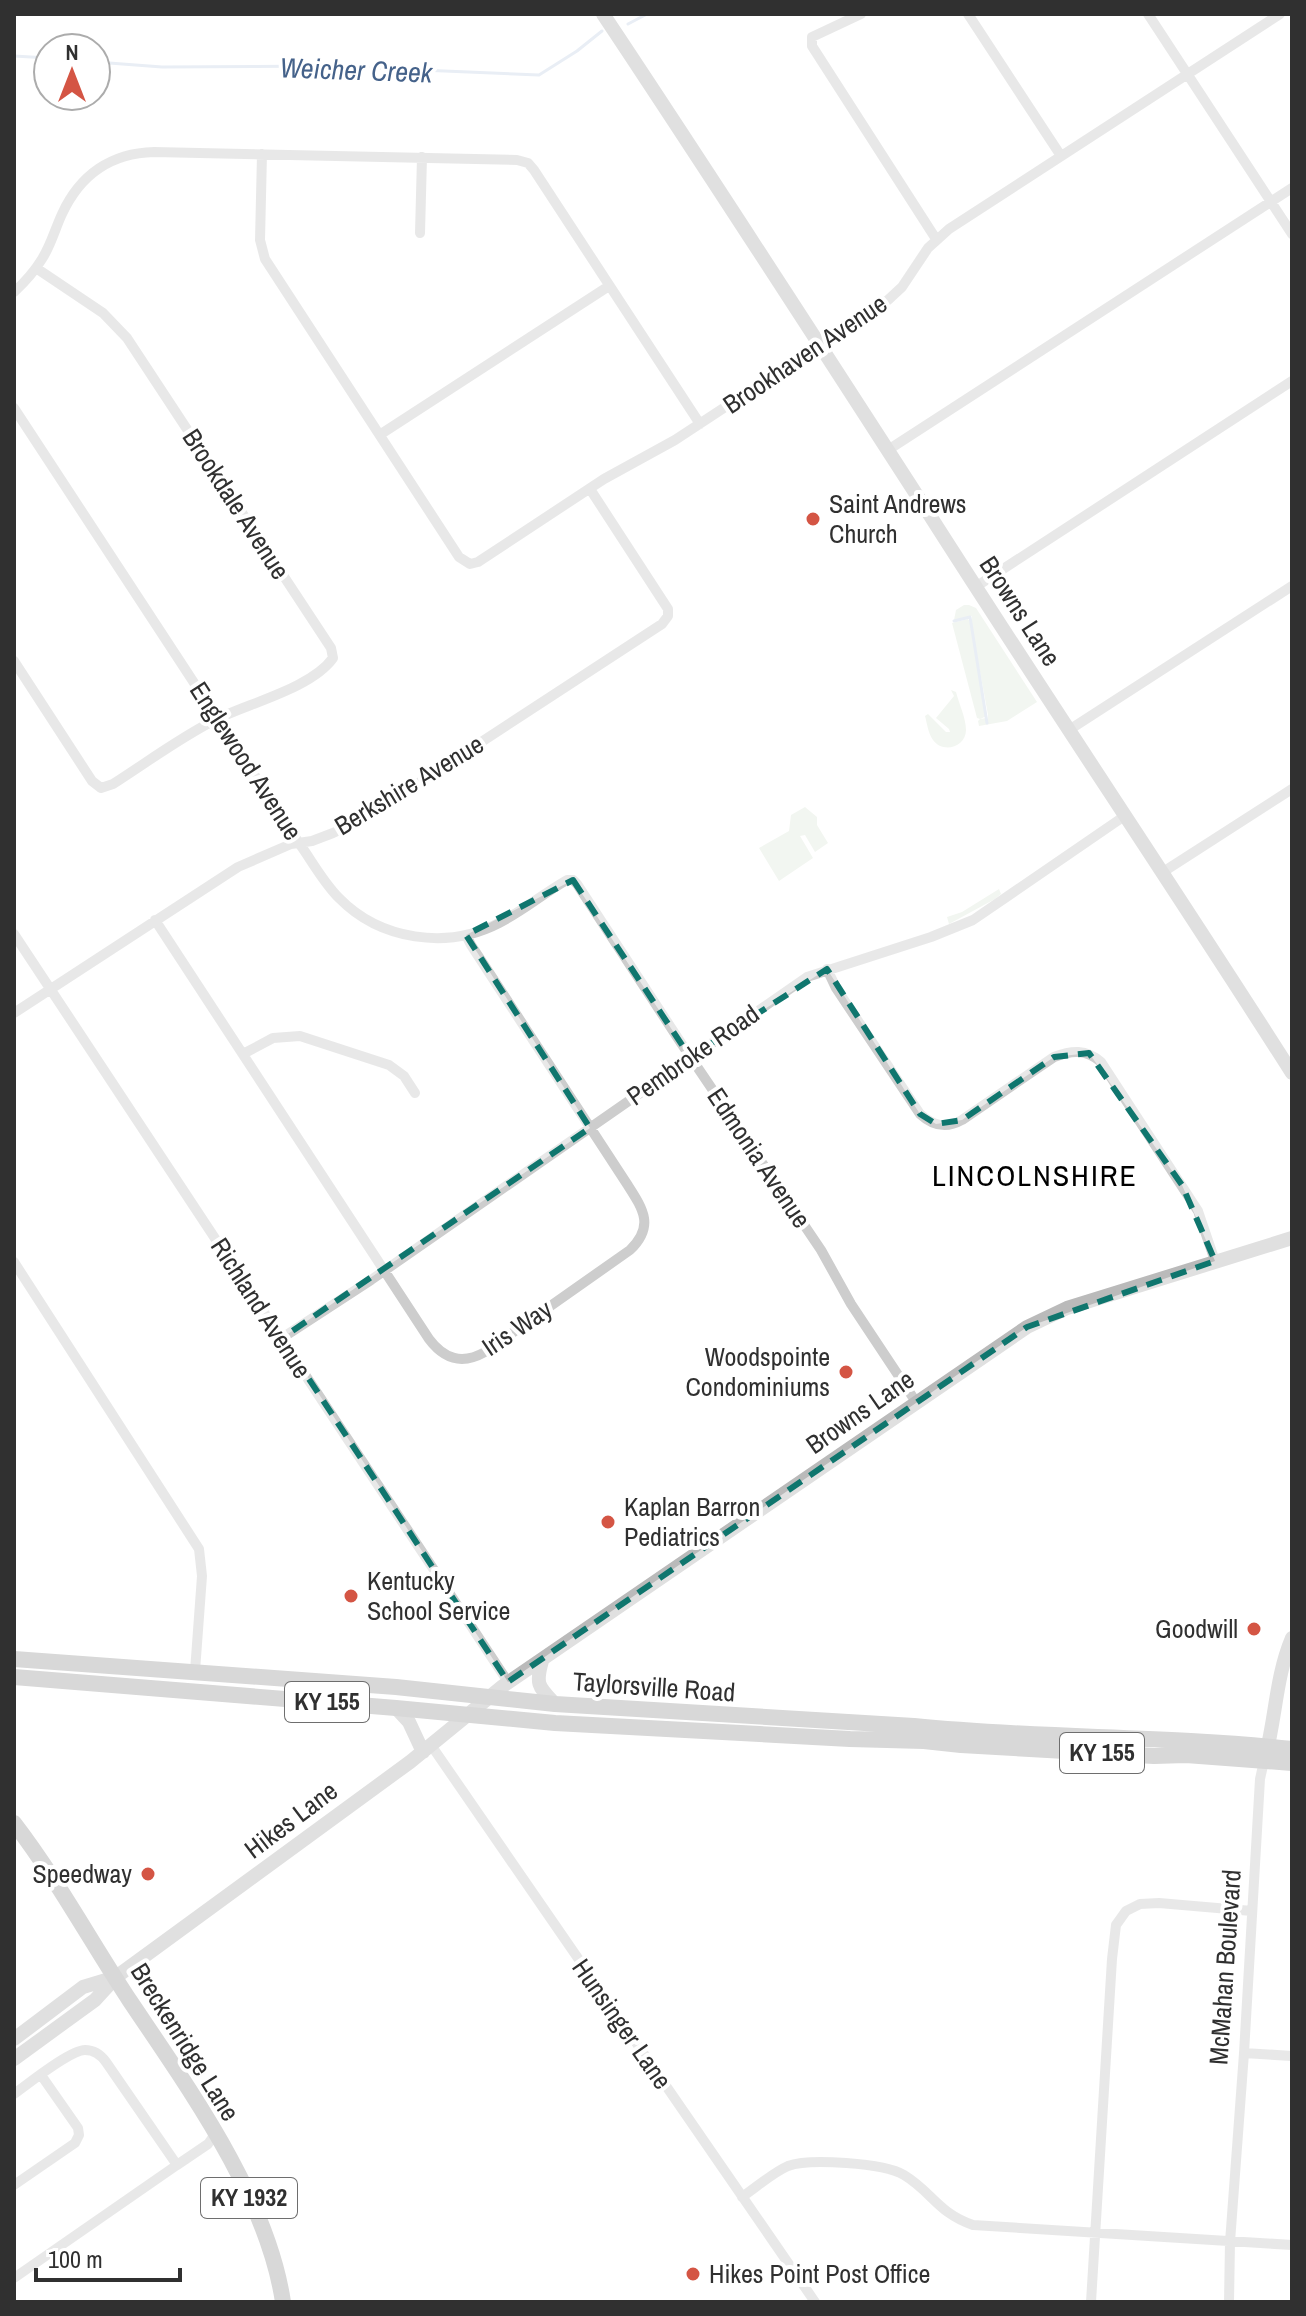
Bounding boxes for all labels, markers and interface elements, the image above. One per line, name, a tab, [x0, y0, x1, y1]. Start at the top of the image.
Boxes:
north arrow	[32, 32, 112, 112]
text: N	[65, 37, 79, 67]
water label: Weicher Creek	[279, 48, 434, 92]
street label: Brookhaven Avenue	[716, 286, 893, 421]
street label: Brookdale Avenue	[175, 422, 298, 586]
place label: Saint Andrews Church	[829, 486, 967, 551]
marker: Saint Andrews Church	[804, 510, 822, 528]
street label: Browns Lane	[972, 549, 1069, 672]
street label: Englewood Avenue	[182, 675, 311, 847]
street label: Berkshire Avenue	[328, 726, 490, 843]
street label: Pembroke Road	[620, 996, 766, 1113]
street label: Edmonia Avenue	[700, 1081, 819, 1235]
district label: LINCOLNSHIRE	[932, 1155, 1138, 1195]
street label: Richland Avenue	[203, 1231, 320, 1385]
street label: Iris Way	[475, 1291, 559, 1364]
place label: Woodspointe Condominiums	[685, 1339, 830, 1404]
street label: Browns Lane	[799, 1362, 921, 1462]
marker: Woodspointe Condominiums	[837, 1363, 855, 1381]
place label: Kaplan Barron Pediatrics	[624, 1489, 760, 1554]
marker: Kaplan Barron Pediatrics	[599, 1513, 617, 1531]
place label: Kentucky School Service	[367, 1563, 510, 1628]
marker: Kentucky School Service	[342, 1587, 360, 1605]
place label: Goodwill	[1155, 1611, 1238, 1646]
marker: Goodwill	[1245, 1620, 1263, 1638]
street label: Taylorsville Road	[572, 1663, 736, 1710]
road number: KY 155	[285, 1682, 369, 1722]
road number: KY 155	[1060, 1733, 1144, 1773]
street label: Hikes Lane	[237, 1773, 344, 1866]
place label: Speedway	[32, 1856, 132, 1891]
marker: Speedway	[139, 1865, 157, 1883]
street label: McMahan Boulevard	[1200, 1868, 1249, 2066]
street label: Hunsinger Lane	[565, 1952, 680, 2096]
street label: Breckenridge Lane	[123, 1956, 248, 2127]
road number: KY 1932	[201, 2178, 297, 2218]
scale bar	[36, 2232, 180, 2282]
text: 100 m	[48, 2243, 103, 2275]
place label: Hikes Point Post Office	[709, 2256, 930, 2291]
marker: Hikes Point Post Office	[684, 2265, 702, 2283]

